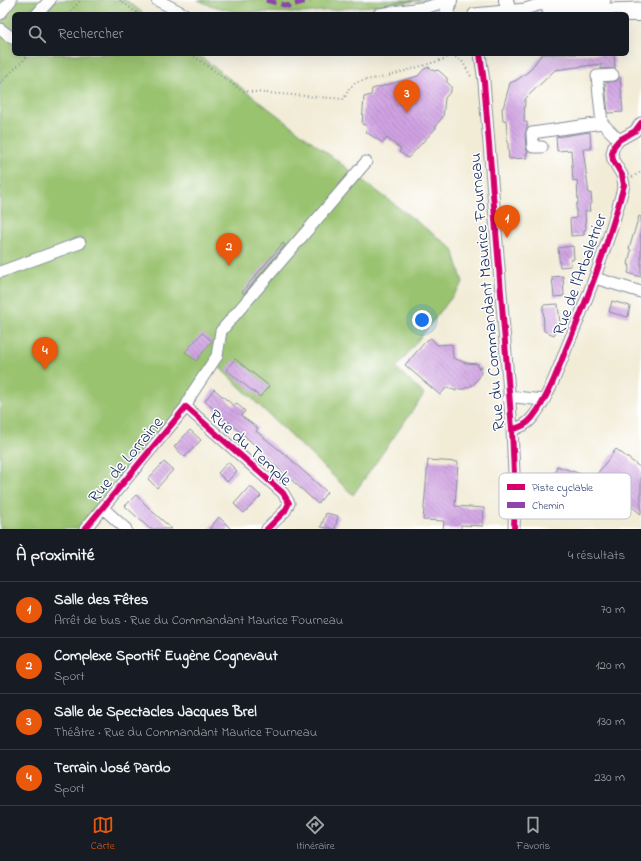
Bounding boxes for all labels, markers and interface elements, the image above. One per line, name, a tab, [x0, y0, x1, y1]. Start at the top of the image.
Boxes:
search box	[12, 12, 629, 56]
icon: search	[26, 23, 48, 45]
text: Rechercher	[58, 23, 123, 45]
pin: 3	[394, 80, 420, 113]
street label: Rue du Commandant Maurice Fourneau	[463, 152, 512, 432]
pin: 1	[494, 205, 520, 238]
street label: Rue de l'Arbaletrier	[547, 209, 614, 339]
pin: 2	[216, 233, 242, 266]
your location	[412, 310, 432, 330]
pin: 4	[32, 337, 58, 370]
street label: Rue du Temple	[203, 404, 297, 493]
street label: Rue de Lorraine	[82, 411, 170, 509]
legend	[499, 473, 631, 519]
text: Piste cyclable	[532, 480, 593, 497]
text: Chemin	[532, 498, 564, 514]
text: À proximité	[16, 543, 94, 568]
text: 4 résultats	[568, 546, 625, 565]
text: Salle des Fêtes	[54, 589, 148, 611]
text: 1	[27, 600, 31, 619]
text: 70 m	[601, 600, 625, 619]
text: Arrêt de bus · Rue du Commandant Maurice Fourneau	[54, 611, 343, 630]
text: Complexe Sportif Eugène Cognevaut	[54, 645, 278, 667]
text: 2	[26, 656, 32, 675]
text: 120 m	[595, 656, 625, 675]
text: Sport	[54, 667, 85, 686]
text: Salle de Spectacles Jacques Brel	[54, 701, 257, 723]
text: 3	[26, 712, 32, 731]
text: 130 m	[597, 712, 625, 731]
text: Théâtre · Rue du Commandant Maurice Fourneau	[54, 723, 317, 742]
text: Terrain José Pardo	[54, 757, 171, 779]
text: 4	[26, 768, 32, 787]
text: 230 m	[594, 768, 625, 787]
text: Sport	[54, 779, 85, 798]
tab: Carte	[91, 814, 115, 854]
tab: Itinéraire	[296, 814, 335, 854]
tab: Favoris	[516, 814, 550, 854]

